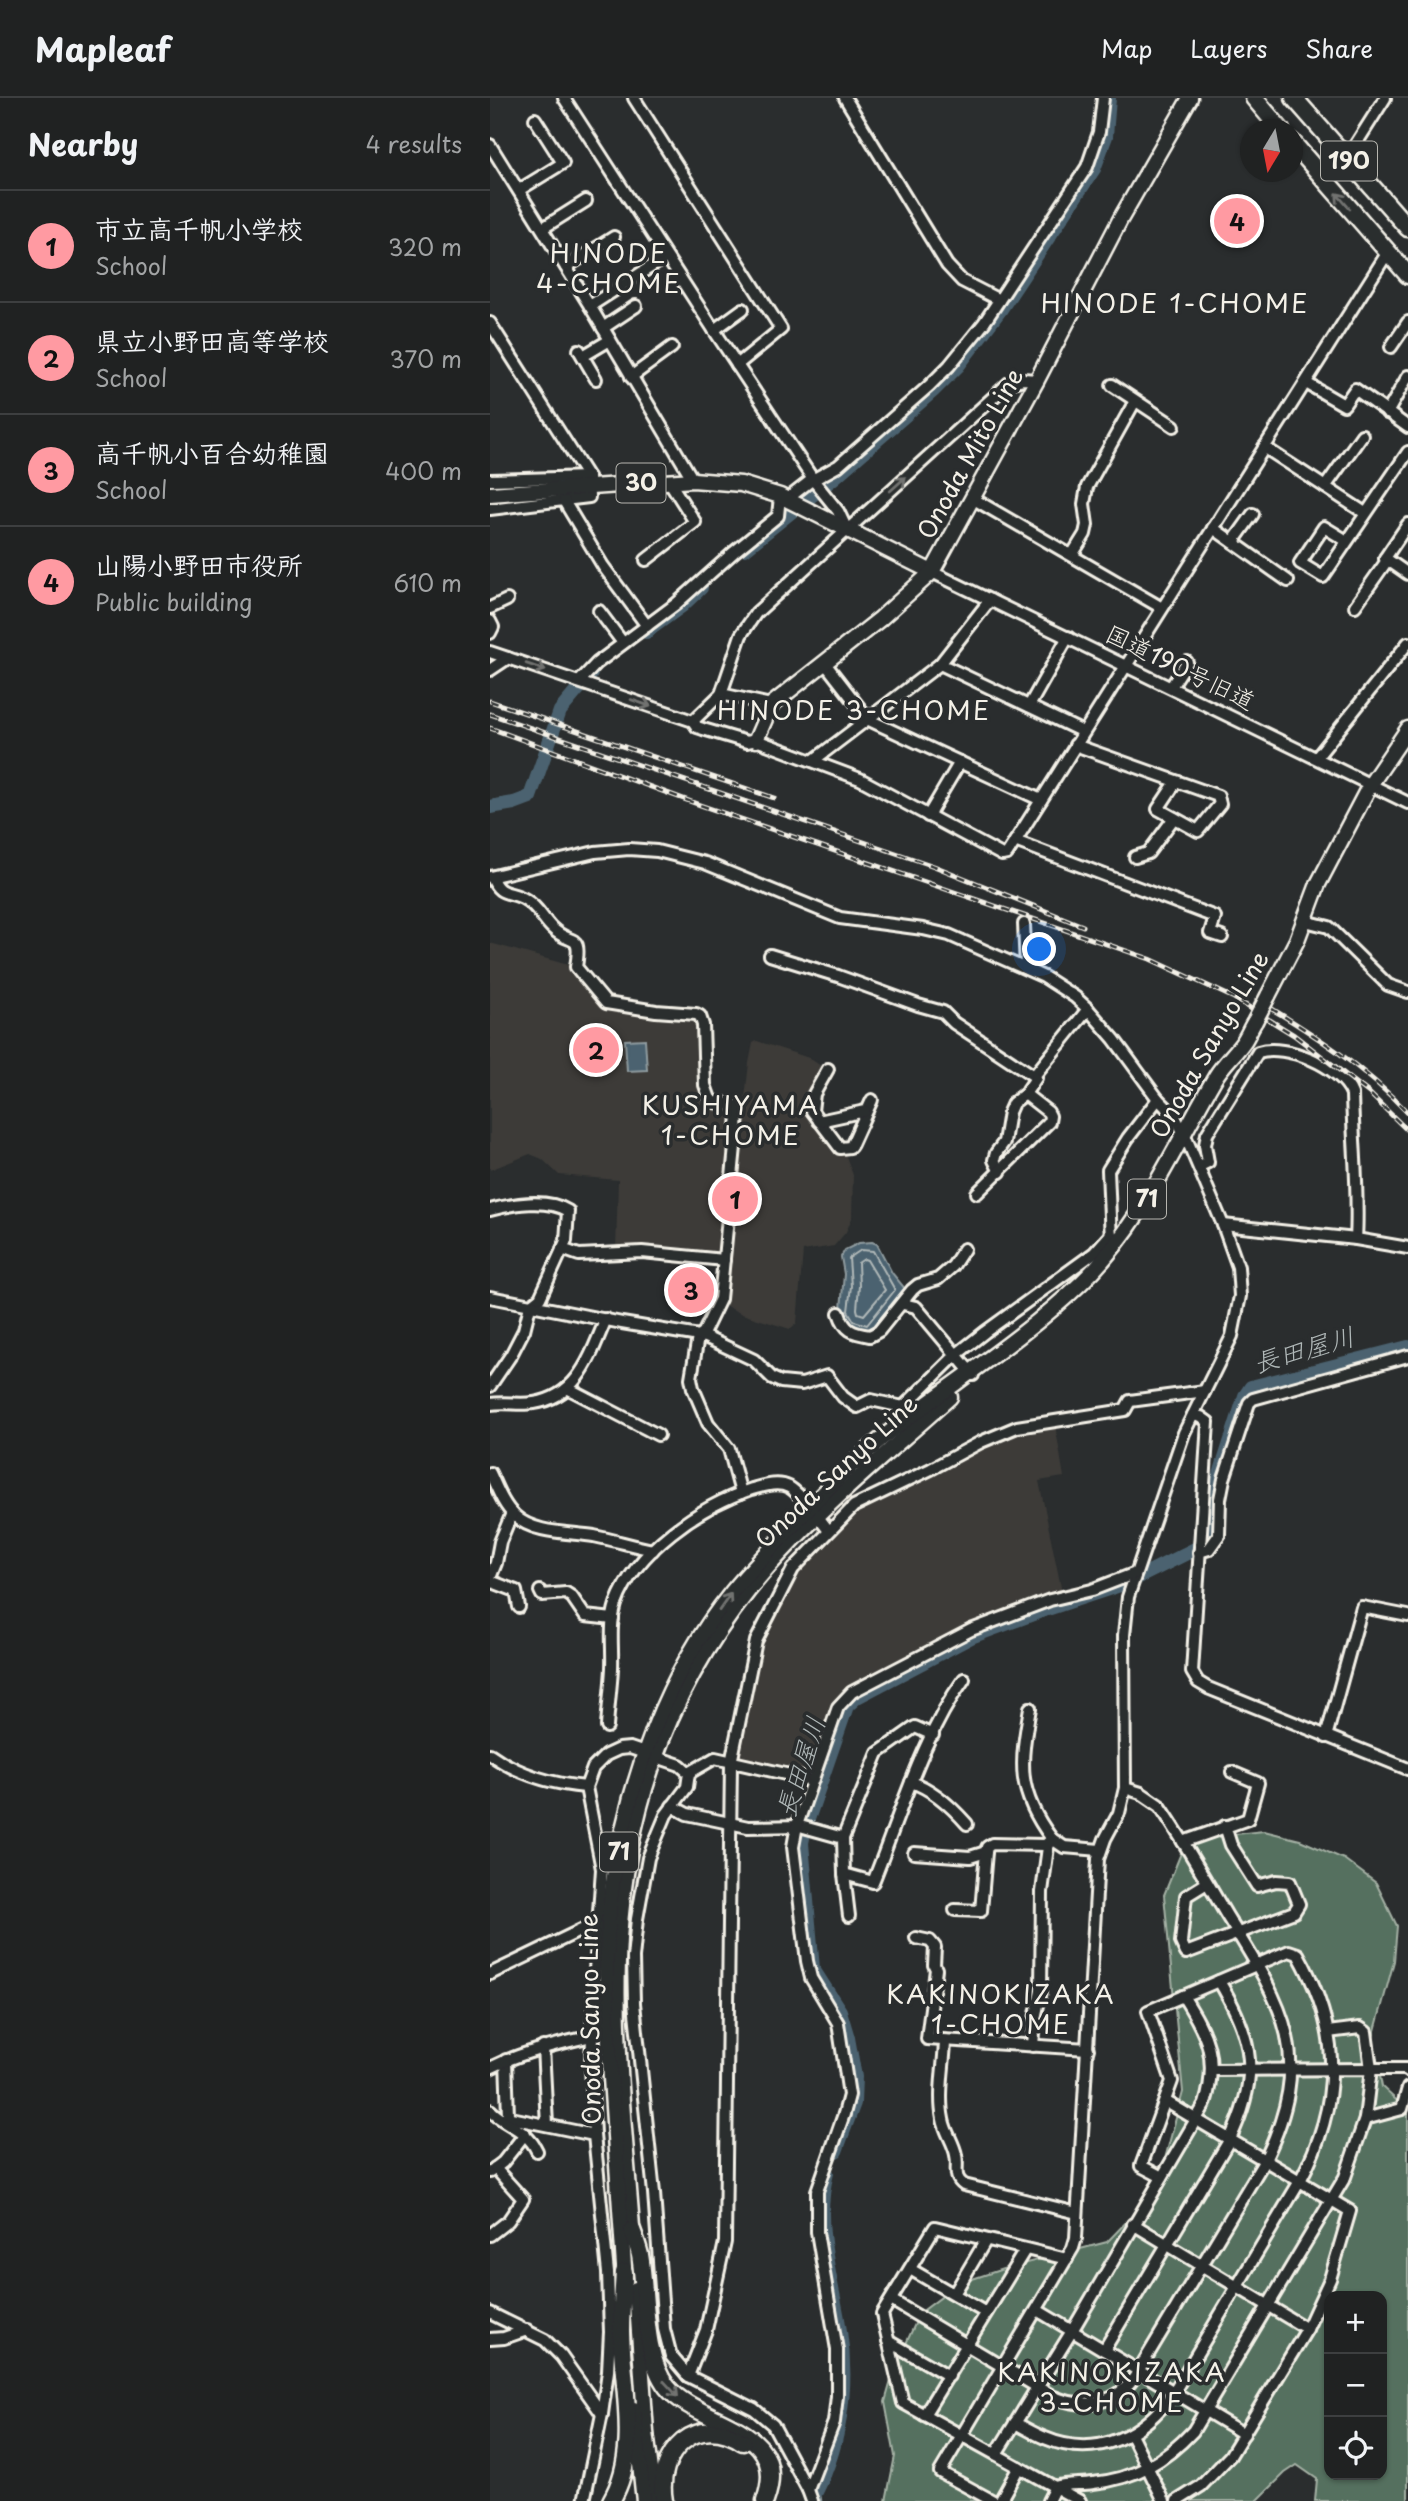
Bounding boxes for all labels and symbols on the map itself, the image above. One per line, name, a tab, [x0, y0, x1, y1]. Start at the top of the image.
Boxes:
north arrow	[1240, 119, 1303, 182]
road number: 190	[1321, 142, 1377, 180]
one-way arrow	[1336, 192, 1352, 210]
pin: 4	[1214, 195, 1260, 247]
district label: HINODE 4-CHOME	[536, 233, 682, 302]
district label: HINODE 1-CHOME	[1041, 283, 1309, 322]
street label: Onoda Mito Line	[907, 361, 1031, 545]
road number: 30	[617, 464, 666, 502]
one-way arrow	[889, 476, 907, 492]
street label: 国道190号旧道	[1100, 614, 1262, 718]
one-way arrow	[524, 662, 546, 674]
district label: HINODE 3-CHOME	[717, 690, 991, 729]
one-way arrow	[629, 698, 651, 710]
your location	[1022, 932, 1056, 966]
street label: Onoda Sanyo Line	[1140, 944, 1277, 1144]
pin: 2	[573, 1024, 619, 1076]
district label: KUSHIYAMA 1-CHOME	[642, 1085, 820, 1154]
pin: 1	[712, 1173, 758, 1225]
road number: 71	[1128, 1180, 1166, 1218]
pin: 3	[668, 1264, 714, 1316]
water label: 長田屋川	[1248, 1315, 1359, 1382]
street label: Onoda Sanyo Line	[746, 1385, 925, 1556]
one-way arrow	[718, 1593, 732, 1612]
water label: 長田屋川	[765, 1711, 834, 1822]
road number: 71	[600, 1833, 638, 1872]
street label: Onoda Sanyo Line	[569, 1913, 609, 2125]
district label: KAKINOKIZAKA 1-CHOME	[886, 1974, 1116, 2043]
district label: KAKINOKIZAKA 3-CHOME	[997, 2352, 1227, 2421]
one-way arrow	[662, 2380, 679, 2397]

